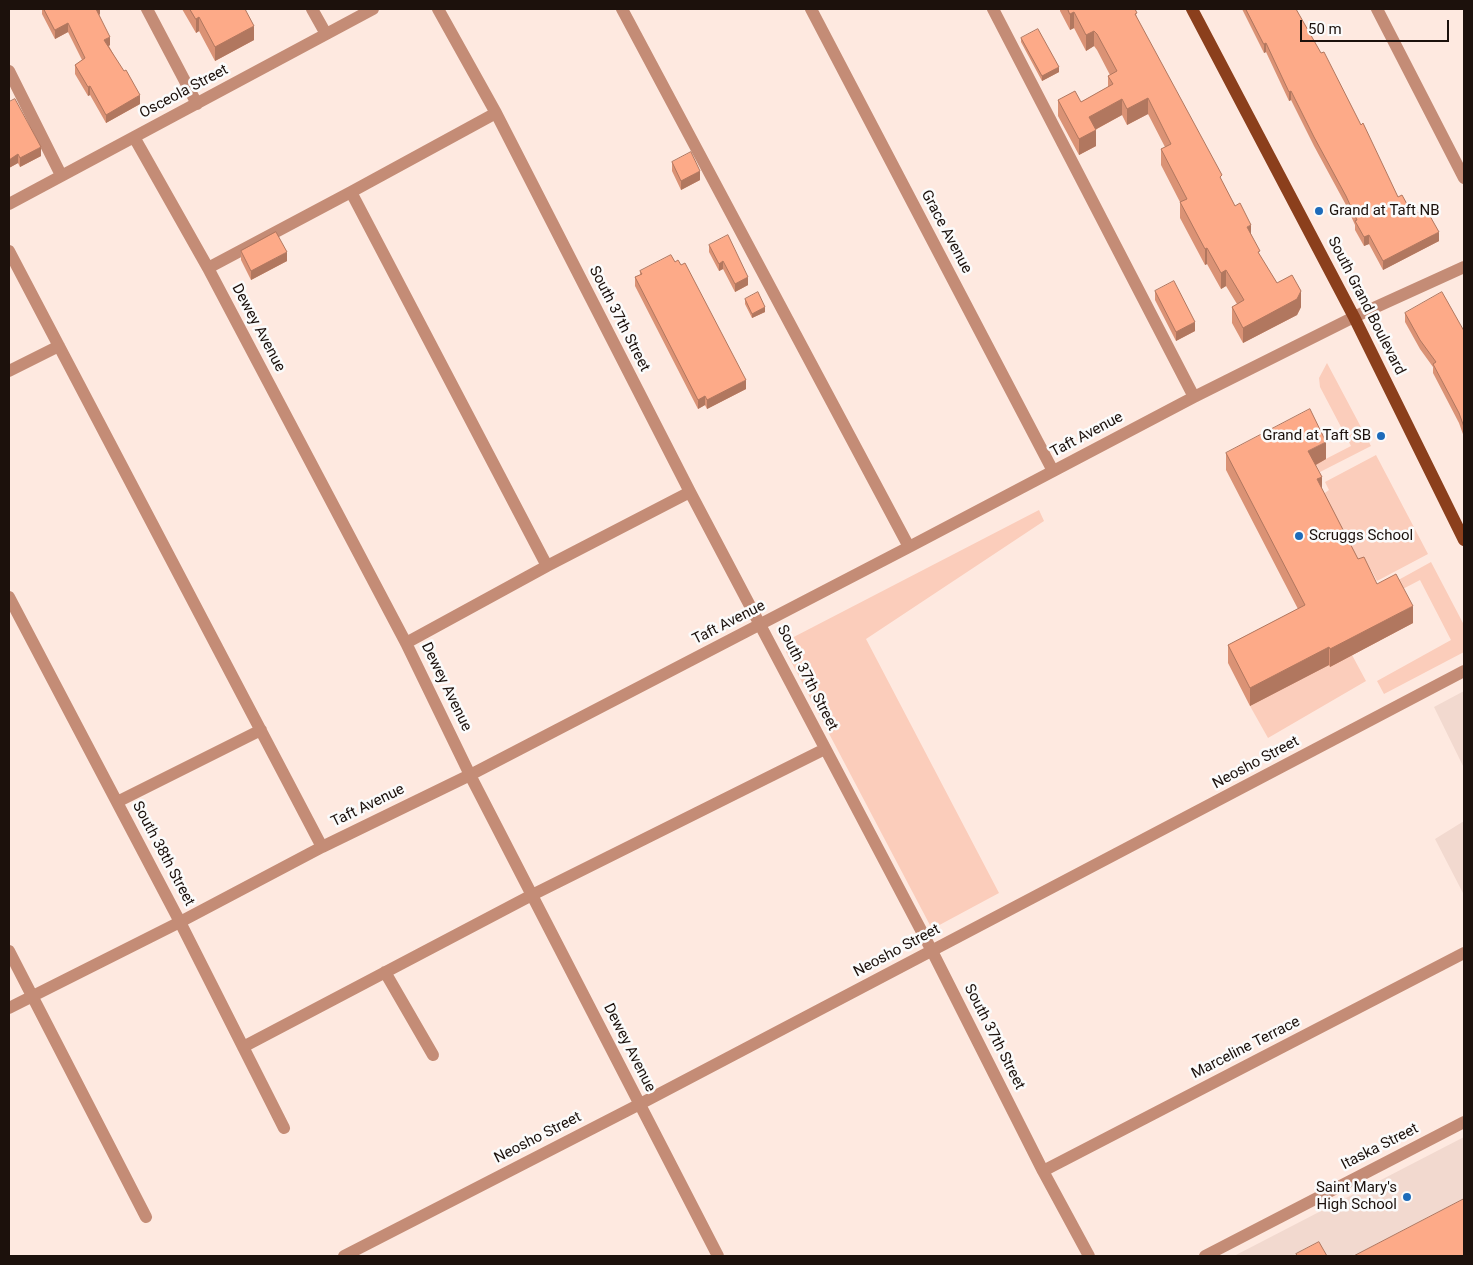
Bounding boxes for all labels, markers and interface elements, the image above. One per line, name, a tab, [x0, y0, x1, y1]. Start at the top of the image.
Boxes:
scale bar	[1303, 10, 1452, 42]
text: 50 m	[1308, 20, 1342, 38]
street label: Osceola Street	[137, 61, 231, 123]
street label: Grace Avenue	[917, 187, 975, 277]
place label: Grand at Taft NB	[1329, 202, 1440, 220]
marker: Grand at Taft NB	[1313, 205, 1325, 217]
street label: South Grand Boulevard	[1323, 234, 1409, 378]
street label: South 37th Street	[585, 263, 653, 375]
street label: Dewey Avenue	[227, 281, 289, 375]
street label: Taft Avenue	[1048, 408, 1126, 462]
place label: Grand at Taft SB	[1262, 427, 1371, 445]
marker: Grand at Taft SB	[1375, 430, 1387, 442]
place label: Scruggs School	[1309, 527, 1413, 545]
marker: Scruggs School	[1293, 530, 1305, 542]
street label: Taft Avenue	[690, 597, 768, 649]
street label: South 37th Street	[773, 622, 841, 734]
street label: Dewey Avenue	[417, 640, 475, 734]
street label: Neosho Street	[1210, 733, 1302, 793]
street label: Taft Avenue	[328, 781, 408, 831]
street label: South 38th Street	[128, 799, 198, 909]
street label: Neosho Street	[851, 921, 943, 981]
street label: South 37th Street	[960, 981, 1028, 1093]
street label: Dewey Avenue	[599, 1001, 659, 1095]
street label: Marceline Terrace	[1189, 1013, 1303, 1083]
street label: Neosho Street	[492, 1108, 584, 1168]
street label: Itaska Street	[1339, 1120, 1421, 1174]
place label: Saint Mary's High School	[1316, 1179, 1397, 1214]
marker: Saint Mary's High School	[1401, 1191, 1413, 1203]

